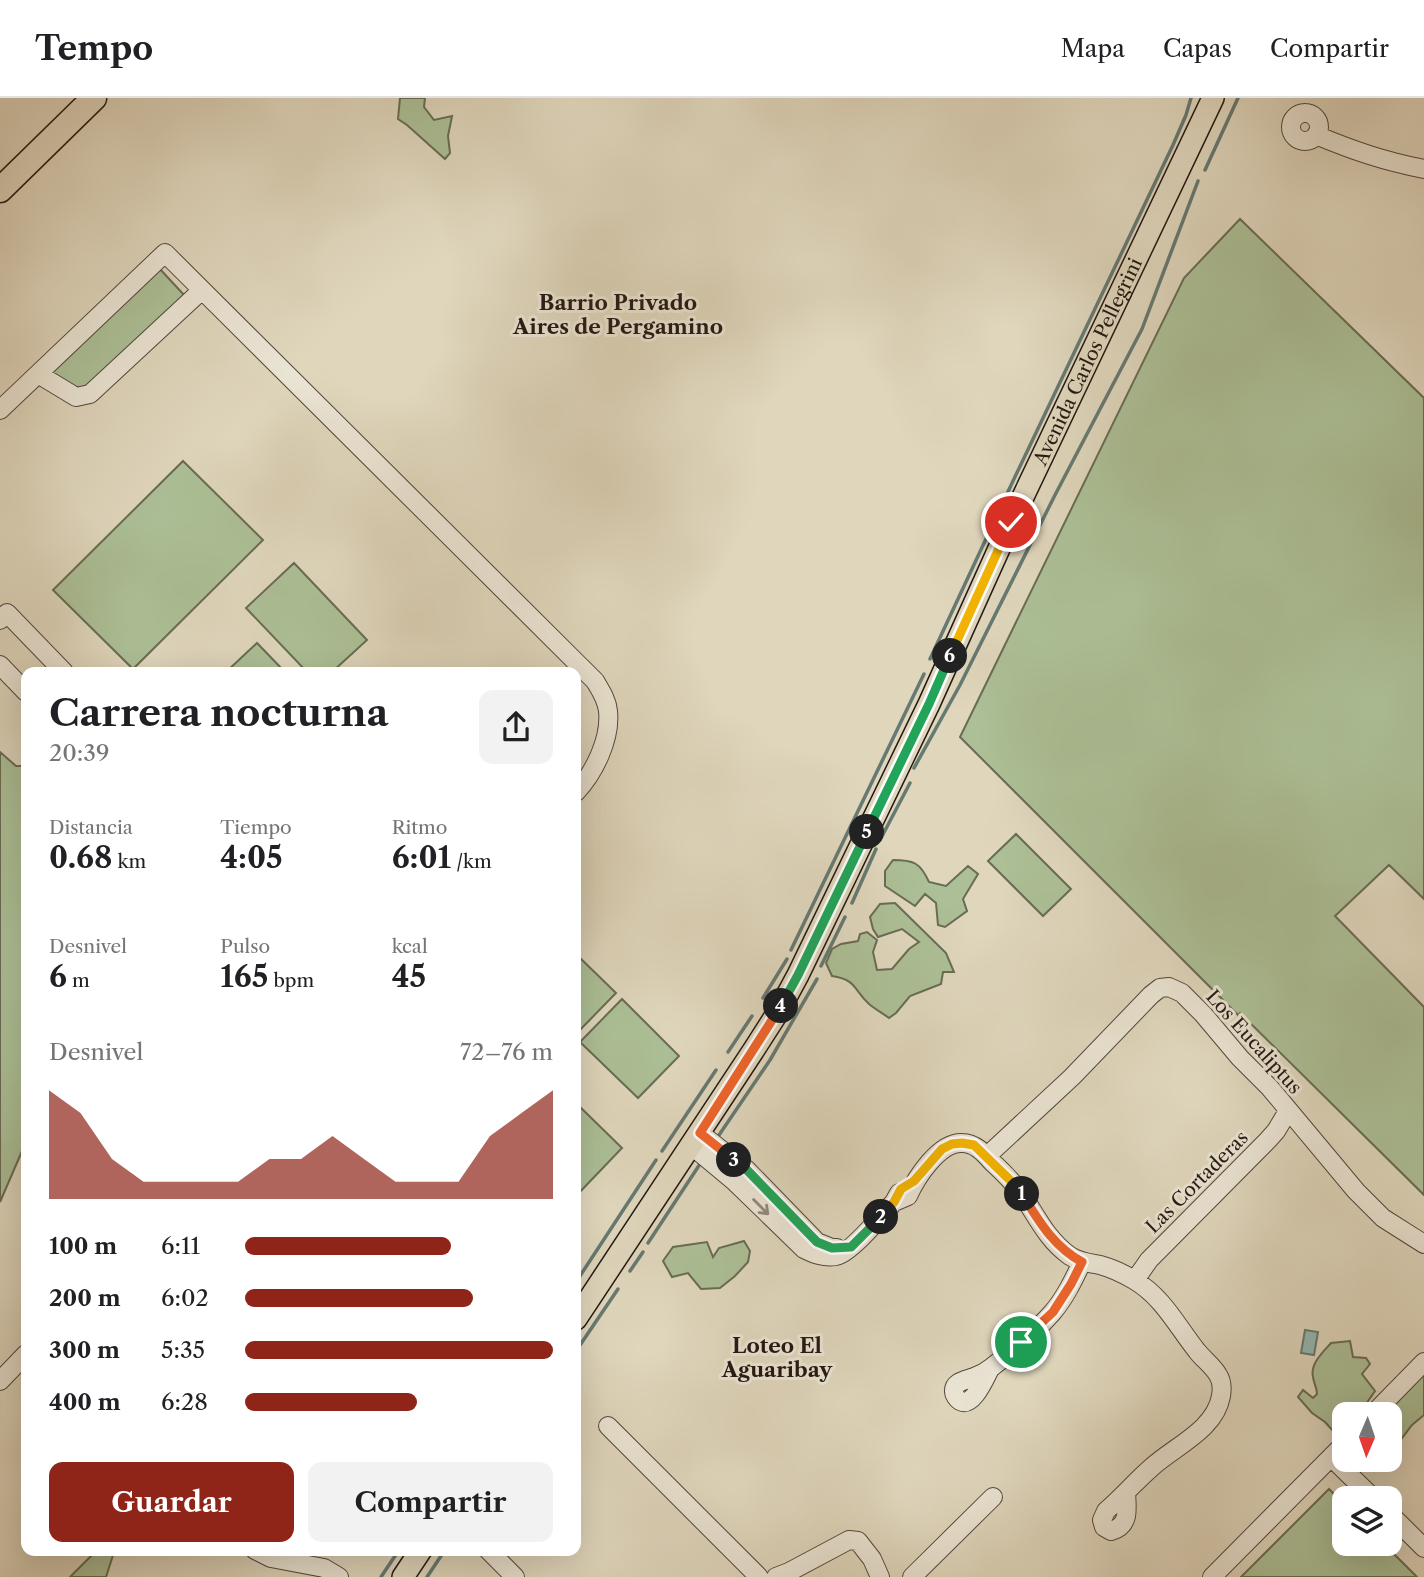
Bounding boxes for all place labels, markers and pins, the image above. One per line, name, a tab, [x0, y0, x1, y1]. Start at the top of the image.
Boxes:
pin	[981, 492, 1041, 552]
pin: 6	[932, 638, 968, 674]
pin: 5	[850, 814, 884, 850]
pin: 4	[764, 988, 798, 1024]
pin: 3	[716, 1142, 752, 1178]
pin: 1	[1004, 1176, 1040, 1212]
pin: 2	[864, 1200, 898, 1234]
pin	[991, 1312, 1051, 1372]

